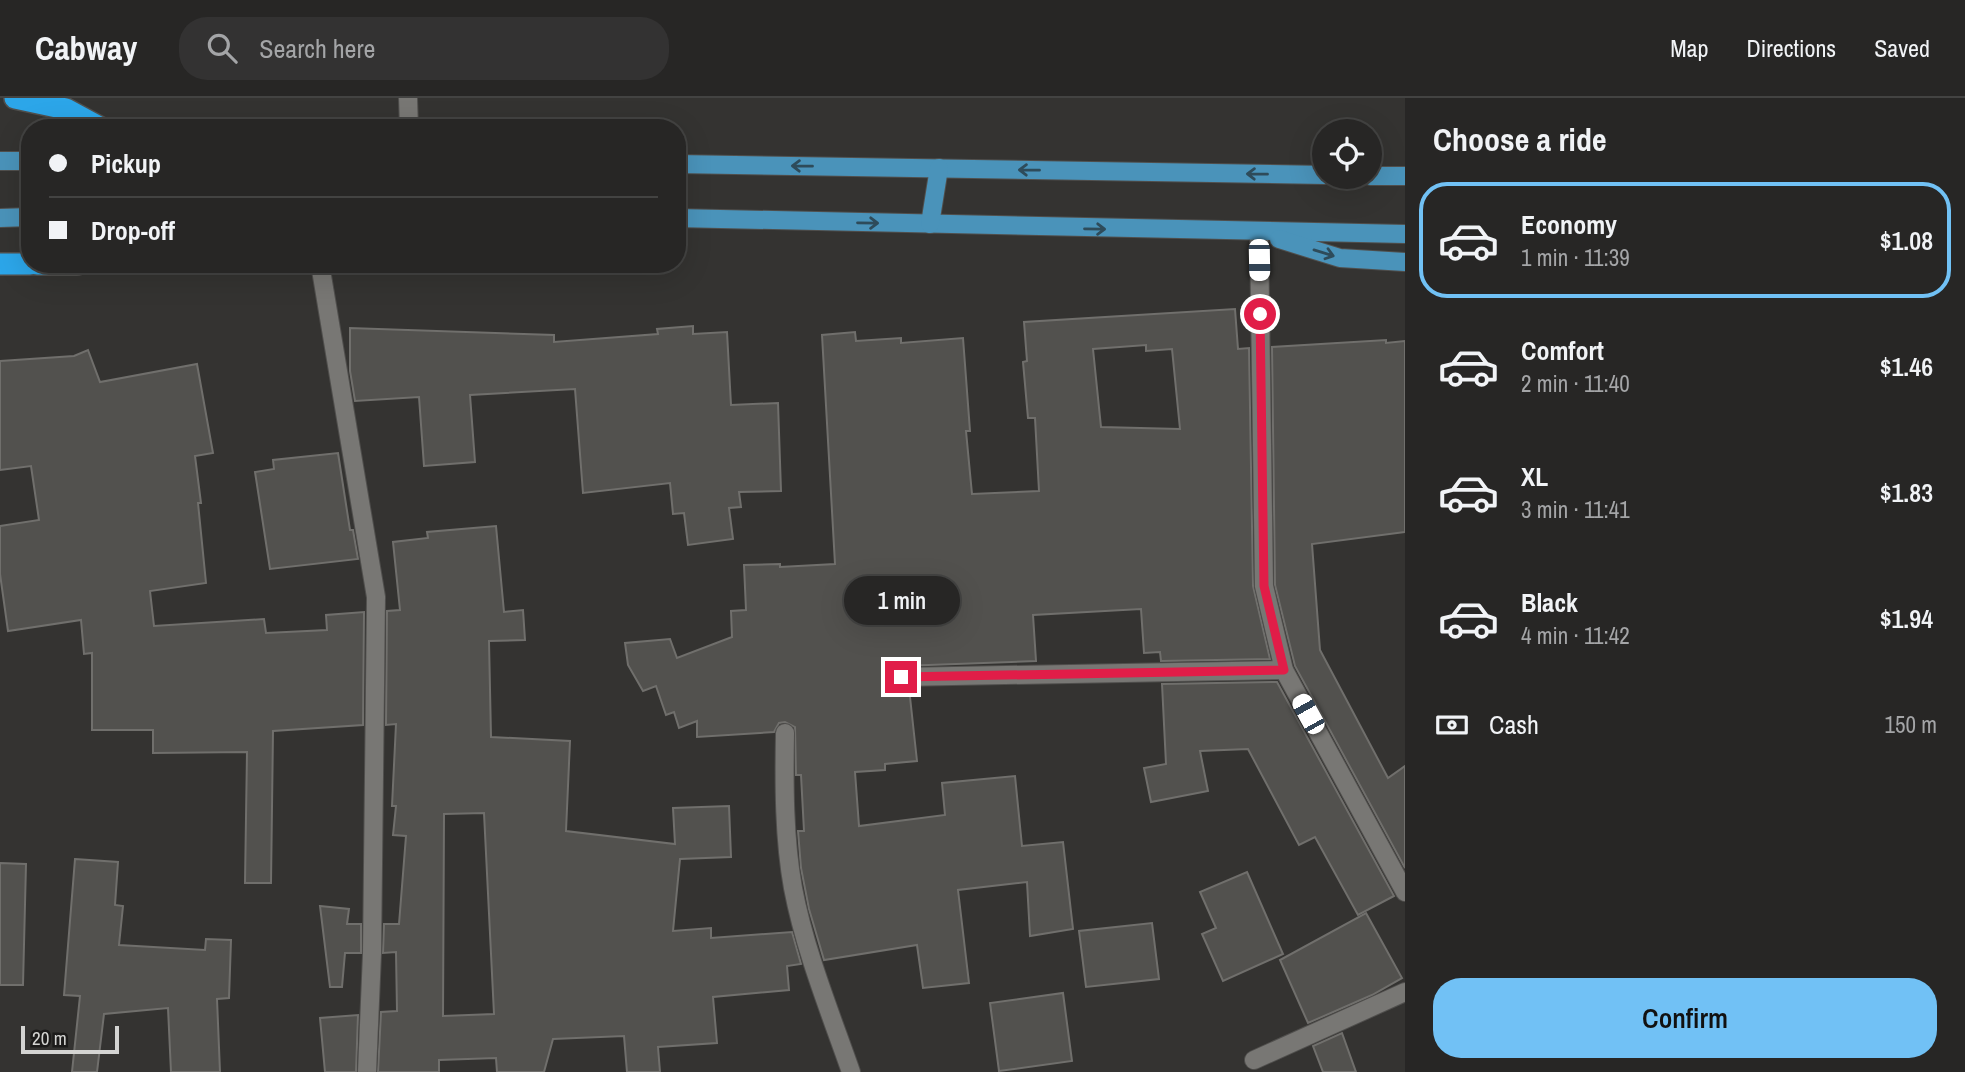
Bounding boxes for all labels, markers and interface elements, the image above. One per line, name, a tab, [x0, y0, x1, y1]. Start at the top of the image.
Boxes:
search box	[179, 17, 669, 80]
text: Cabway	[35, 26, 137, 70]
icon: search	[203, 29, 241, 67]
text: Search here	[259, 31, 375, 66]
text: Map	[1670, 32, 1708, 64]
text: Directions	[1746, 32, 1836, 64]
text: Saved	[1874, 32, 1930, 64]
text: Choose a ride	[1433, 118, 1607, 161]
map controls	[1312, 119, 1382, 189]
button: locate	[1312, 119, 1382, 189]
text: Pickup	[91, 146, 161, 181]
one-way arrow	[790, 159, 813, 173]
one-way arrow	[1018, 163, 1041, 176]
one-way arrow	[1245, 167, 1268, 181]
text: Economy	[1521, 207, 1617, 242]
icon: car	[1437, 209, 1500, 272]
text: Drop-off	[91, 213, 175, 248]
one-way arrow	[856, 216, 879, 230]
one-way arrow	[1084, 222, 1107, 235]
text: $1.08	[1880, 223, 1933, 258]
car	[1249, 239, 1270, 281]
text: 1 min · 11:39	[1521, 242, 1630, 273]
one-way arrow	[1313, 247, 1335, 260]
route start	[1244, 298, 1276, 330]
text: Comfort	[1521, 333, 1604, 368]
icon: car	[1437, 335, 1500, 398]
text: $1.46	[1880, 349, 1933, 384]
text: 2 min · 11:40	[1521, 368, 1630, 399]
text: XL	[1521, 459, 1548, 494]
icon: car	[1437, 461, 1500, 524]
text: $1.83	[1880, 475, 1933, 510]
text: 3 min · 11:41	[1521, 494, 1630, 525]
callout: 1 min	[843, 575, 959, 624]
text: 1 min	[878, 585, 926, 616]
text: Black	[1521, 585, 1578, 620]
icon: car	[1437, 587, 1500, 650]
text: $1.94	[1880, 601, 1933, 636]
text: 4 min · 11:42	[1521, 620, 1630, 651]
route end	[885, 661, 917, 693]
car	[1289, 691, 1328, 737]
icon: cash	[1433, 706, 1471, 744]
text: Cash	[1489, 707, 1539, 742]
text: 150 m	[1885, 709, 1937, 740]
button: Confirm	[1433, 978, 1937, 1058]
scale bar	[21, 1023, 119, 1055]
text: 20 m	[32, 1025, 67, 1051]

